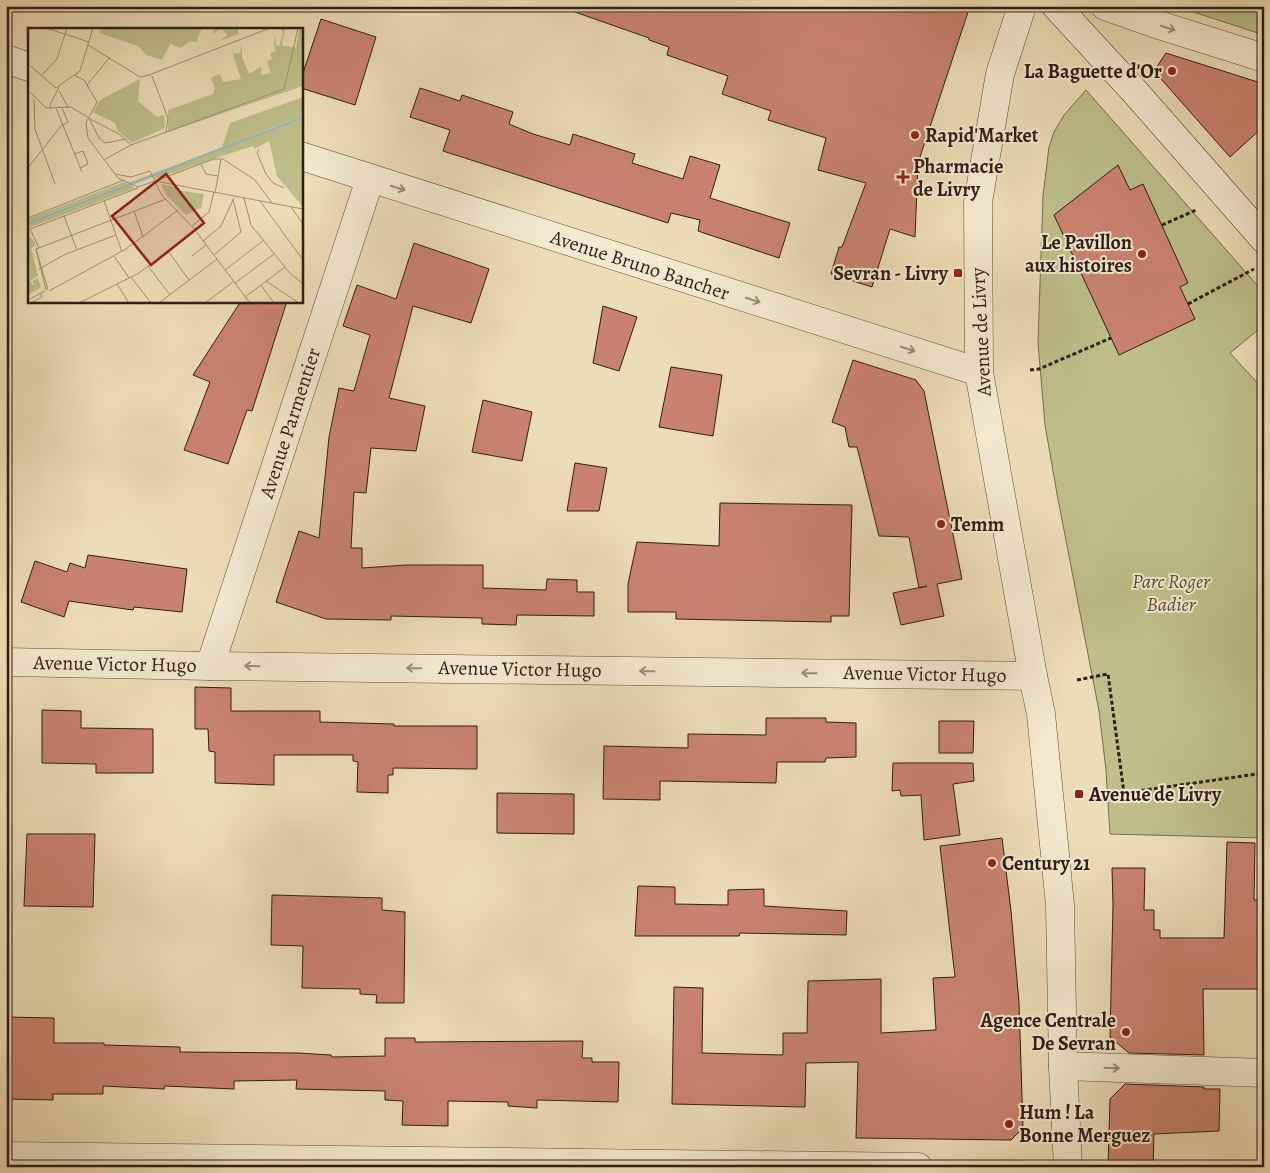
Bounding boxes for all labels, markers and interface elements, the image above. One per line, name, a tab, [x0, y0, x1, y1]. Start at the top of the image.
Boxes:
one-way arrow	[1160, 24, 1175, 33]
inset map	[28, 28, 302, 302]
place label: La Baguette d'Or	[1024, 58, 1162, 85]
marker: La Baguette d'Or	[1166, 65, 1178, 77]
place label: Rapid'Market	[925, 122, 1039, 149]
marker: Rapid'Market	[909, 129, 921, 141]
place label: Pharmacie de Livry	[913, 153, 1003, 203]
marker: Pharmacie de Livry	[897, 171, 909, 183]
one-way arrow	[389, 183, 405, 193]
street label: Avenue Bruno Bancher	[546, 223, 733, 307]
place label: Le Pavillon aux histoires	[1025, 229, 1132, 279]
marker: Le Pavillon aux histoires	[1136, 248, 1148, 260]
place label: Sevran - Livry	[833, 260, 949, 287]
street label: Avenue de Livry	[964, 266, 998, 398]
marker: Sevran - Livry	[952, 267, 964, 279]
one-way arrow	[744, 296, 760, 305]
street label: Avenue Parmentier	[253, 344, 327, 503]
one-way arrow	[899, 345, 915, 354]
place label: Temm	[951, 511, 1004, 538]
marker: Temm	[935, 518, 947, 530]
park label: Parc Roger Badier	[1132, 568, 1211, 618]
street label: Avenue Victor Hugo	[32, 649, 197, 679]
street label: Avenue Victor Hugo	[437, 654, 602, 684]
street label: Avenue Victor Hugo	[842, 659, 1007, 689]
one-way arrow	[244, 662, 260, 671]
one-way arrow	[407, 663, 423, 673]
one-way arrow	[639, 666, 656, 676]
one-way arrow	[802, 668, 818, 678]
place label: Avenue de Livry	[1088, 781, 1222, 808]
marker: Avenue de Livry	[1073, 788, 1085, 800]
place label: Century 21	[1002, 850, 1090, 877]
marker: Century 21	[986, 857, 998, 869]
place label: Agence Centrale De Sevran	[980, 1007, 1116, 1057]
marker: Agence Centrale De Sevran	[1120, 1026, 1132, 1038]
one-way arrow	[1103, 1063, 1119, 1072]
place label: Hum ! La Bonne Merguez	[1019, 1099, 1150, 1149]
marker: Hum ! La Bonne Merguez	[1003, 1118, 1015, 1130]

